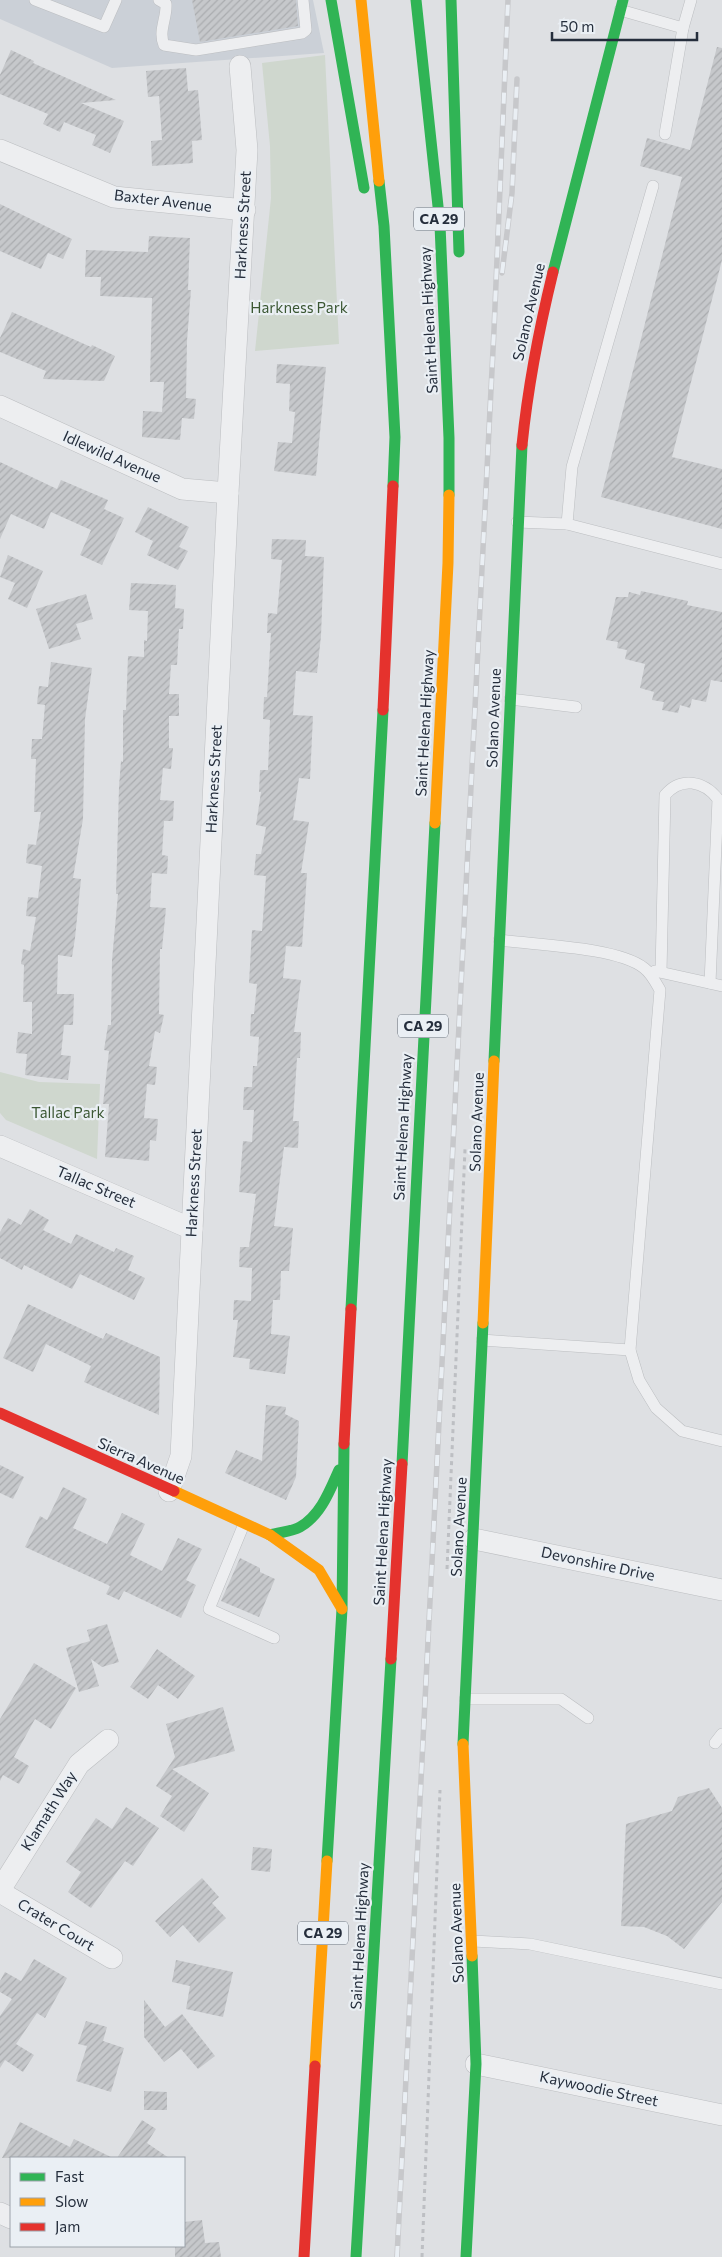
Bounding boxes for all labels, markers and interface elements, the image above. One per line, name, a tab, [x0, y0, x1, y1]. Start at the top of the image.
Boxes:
scale bar	[552, 10, 697, 42]
text: 50 m	[560, 17, 594, 35]
street label: Harkness Street	[230, 170, 254, 280]
street label: Baxter Avenue	[113, 185, 213, 215]
road number: CA 29	[414, 208, 464, 230]
street label: Saint Helena Highway	[415, 246, 441, 394]
street label: Solano Avenue	[508, 261, 548, 362]
park label: Harkness Park	[250, 298, 348, 316]
street label: Idlewild Avenue	[61, 426, 164, 486]
street label: Saint Helena Highway	[411, 649, 437, 797]
street label: Solano Avenue	[482, 668, 504, 768]
street label: Harkness Street	[201, 724, 225, 834]
road number: CA 29	[398, 1014, 448, 1038]
street label: Saint Helena Highway	[389, 1053, 415, 1201]
street label: Solano Avenue	[465, 1072, 487, 1172]
park label: Tallac Park	[31, 1103, 105, 1121]
street label: Harkness Street	[181, 1128, 205, 1238]
street label: Tallac Street	[54, 1161, 139, 1211]
street label: Sierra Avenue	[95, 1433, 188, 1487]
street label: Saint Helena Highway	[369, 1458, 395, 1606]
street label: Solano Avenue	[446, 1477, 470, 1577]
street label: Devonshire Drive	[540, 1542, 657, 1584]
street label: Klamath Way	[17, 1767, 80, 1853]
street label: Saint Helena Highway	[346, 1862, 372, 2010]
street label: Solano Avenue	[445, 1883, 467, 1983]
street label: Crater Court	[15, 1894, 98, 1954]
road number: CA 29	[298, 1922, 348, 1945]
street label: Kaywoodie Street	[538, 2067, 660, 2109]
legend	[10, 2157, 185, 2247]
text: Fast	[55, 2167, 84, 2185]
text: Slow	[55, 2192, 88, 2210]
text: Jam	[55, 2217, 80, 2235]

